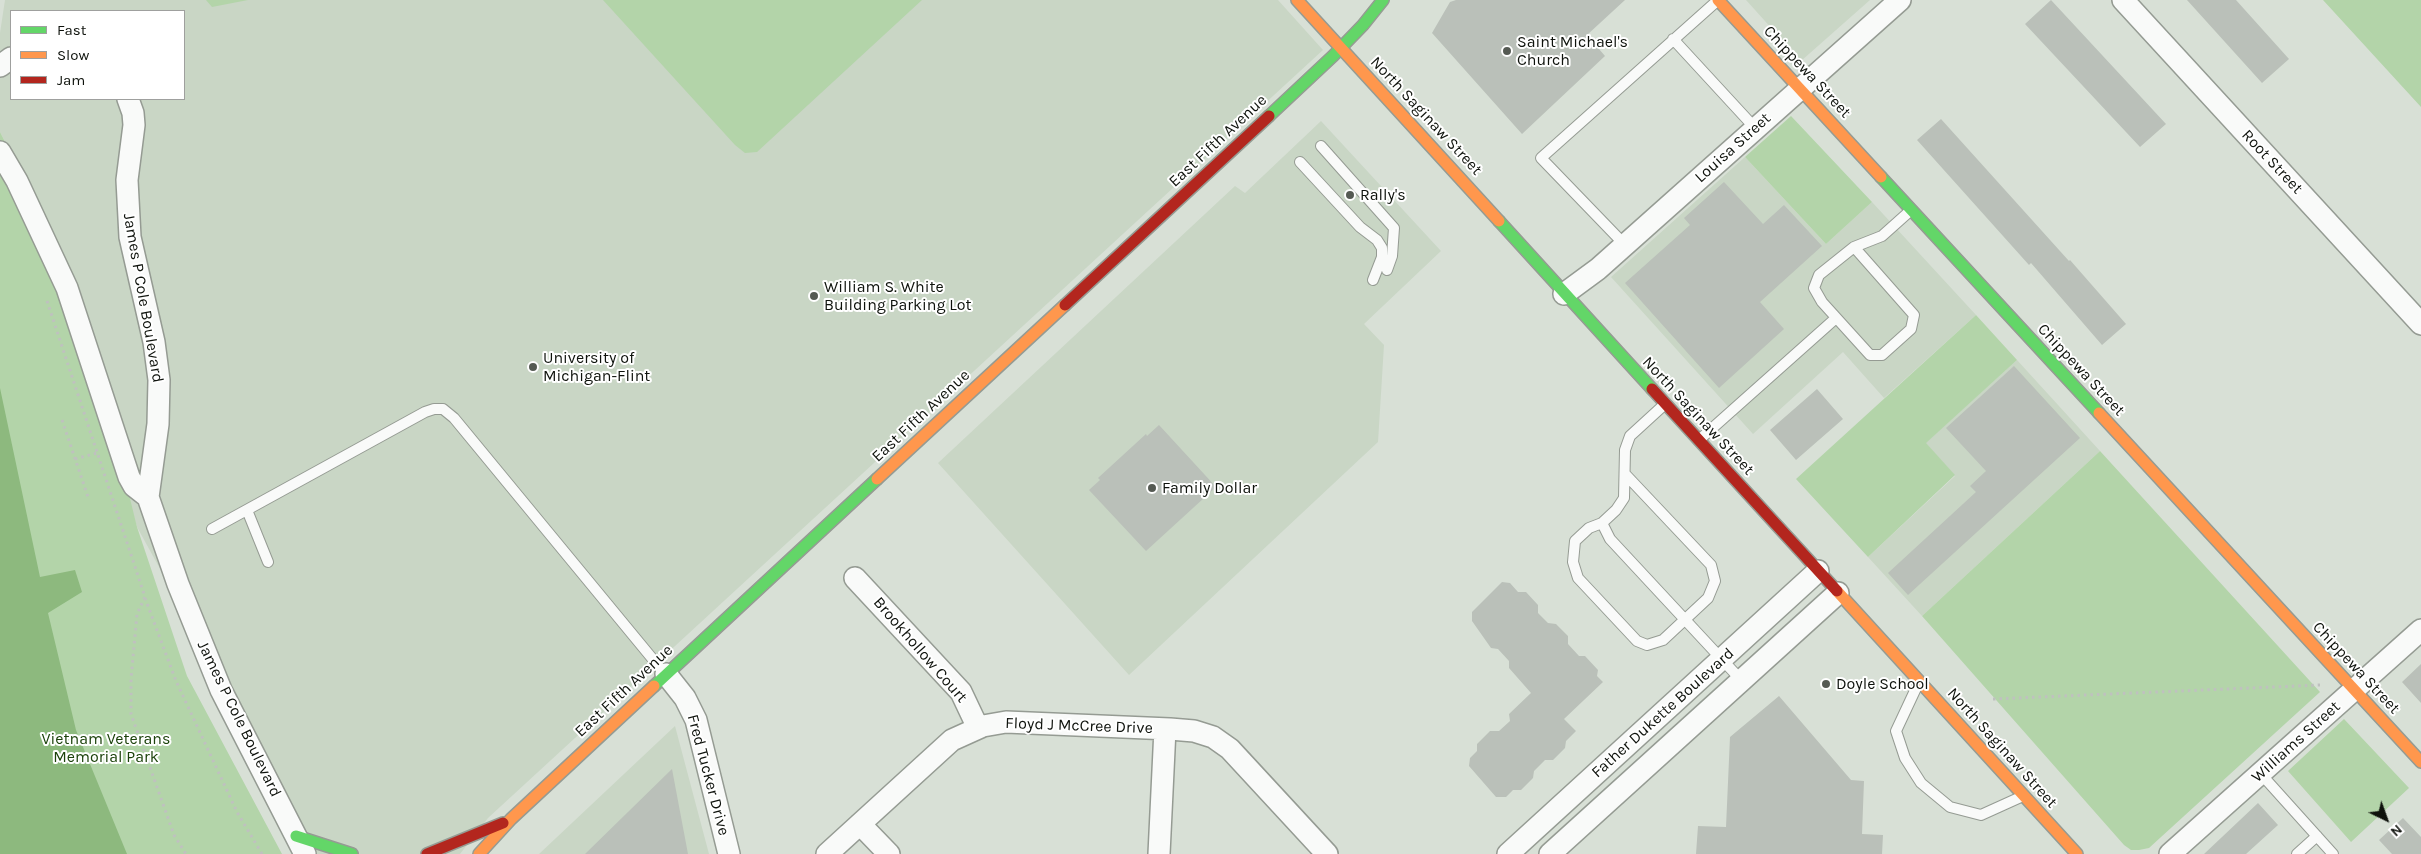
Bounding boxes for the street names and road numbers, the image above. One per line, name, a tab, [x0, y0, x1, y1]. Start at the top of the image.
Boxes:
street label: Chippewa Street	[1759, 22, 1855, 122]
street label: North Saginaw Street	[1366, 53, 1486, 179]
street label: East Fifth Avenue	[1165, 91, 1271, 191]
street label: Louisa Street	[1691, 109, 1775, 187]
street label: Root Street	[2237, 126, 2307, 198]
street label: James P Cole Boulevard	[119, 212, 167, 384]
street label: Chippewa Street	[2033, 320, 2129, 420]
street label: North Saginaw Street	[1638, 353, 1758, 479]
street label: East Fifth Avenue	[868, 366, 974, 466]
street label: Brookhollow Court	[869, 593, 971, 707]
street label: Chippewa Street	[2308, 618, 2404, 718]
street label: James P Cole Boulevard	[193, 638, 285, 800]
street label: East Fifth Avenue	[571, 641, 677, 741]
street label: Father Dukette Boulevard	[1588, 644, 1738, 782]
street label: North Saginaw Street	[1943, 684, 2061, 812]
street label: Williams Street	[2248, 697, 2344, 787]
street label: Fred Tucker Drive	[683, 712, 733, 838]
street label: Floyd J McCree Drive	[1005, 714, 1153, 738]

